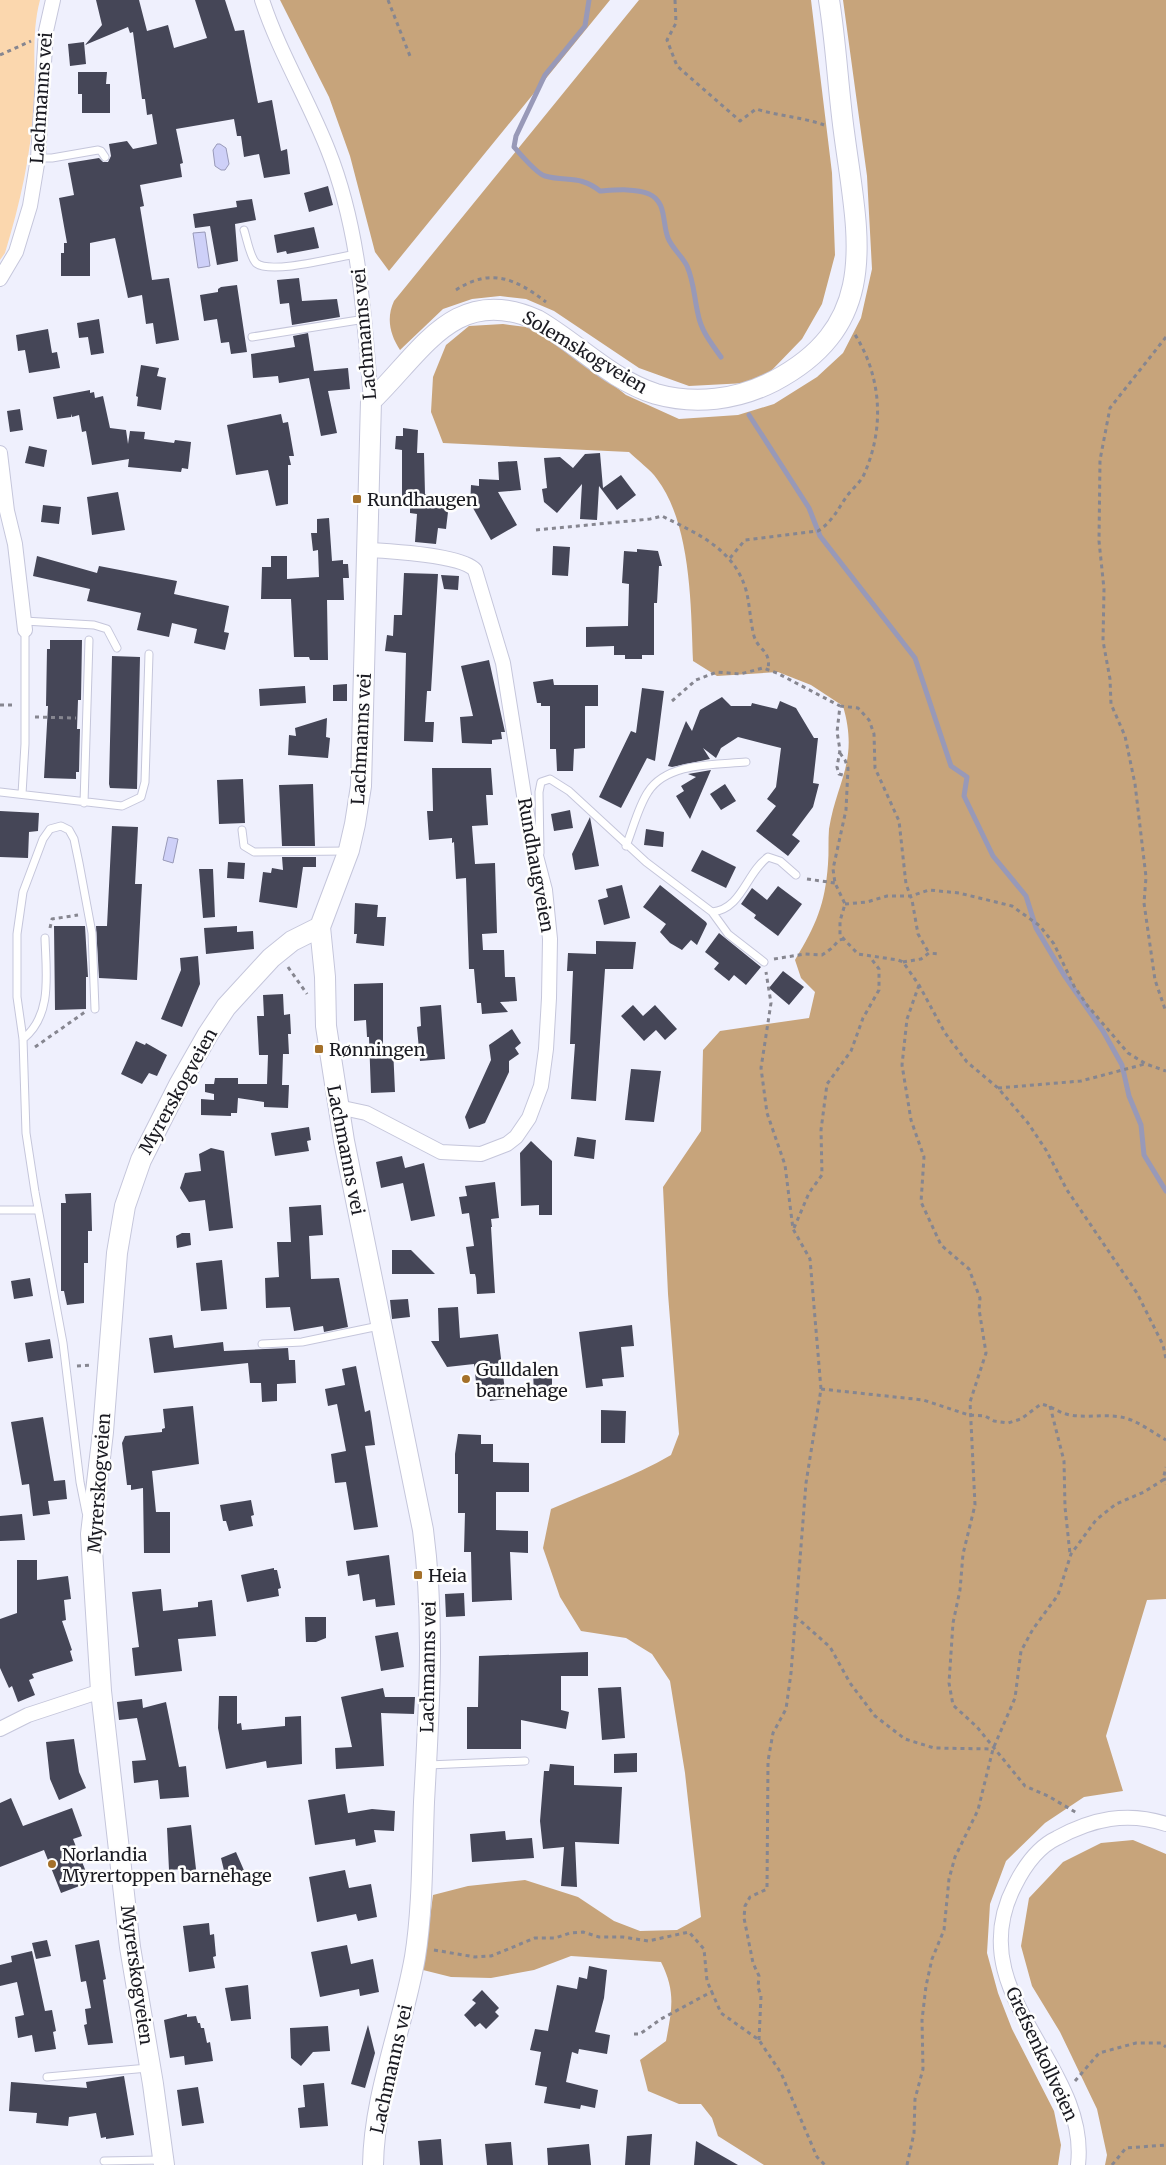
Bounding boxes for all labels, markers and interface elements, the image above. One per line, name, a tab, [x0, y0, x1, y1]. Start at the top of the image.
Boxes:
street label: Lachmanns vei	[25, 31, 57, 165]
street label: Lachmanns vei	[347, 267, 381, 401]
street label: Solemskogveien	[518, 306, 652, 398]
place label: Rundhaugen	[367, 488, 478, 511]
marker: Rundhaugen	[351, 493, 363, 505]
street label: Lachmanns vei	[346, 672, 376, 805]
street label: Rundhaugveien	[513, 796, 559, 934]
street label: Myrerskogveien	[134, 1024, 222, 1158]
place label: Rønningen	[329, 1038, 425, 1061]
marker: Rønningen	[313, 1043, 325, 1055]
street label: Lachmanns vei	[322, 1083, 370, 1217]
place label: Gulldalen barnehage	[475, 1358, 568, 1402]
marker: Gulldalen barnehage	[460, 1373, 472, 1385]
street label: Myrerskogveien	[83, 1412, 115, 1554]
place label: Heia	[428, 1564, 467, 1587]
marker: Heia	[412, 1569, 424, 1581]
street label: Lachmanns vei	[415, 1601, 441, 1733]
place label: Norlandia Myrertoppen barnehage	[62, 1843, 272, 1887]
marker: Norlandia Myrertoppen barnehage	[46, 1858, 58, 1870]
street label: Myrerskogveien	[116, 1904, 158, 2046]
street label: Grefsenkollveien	[1001, 1983, 1083, 2125]
street label: Lachmanns vei	[365, 2002, 417, 2136]

